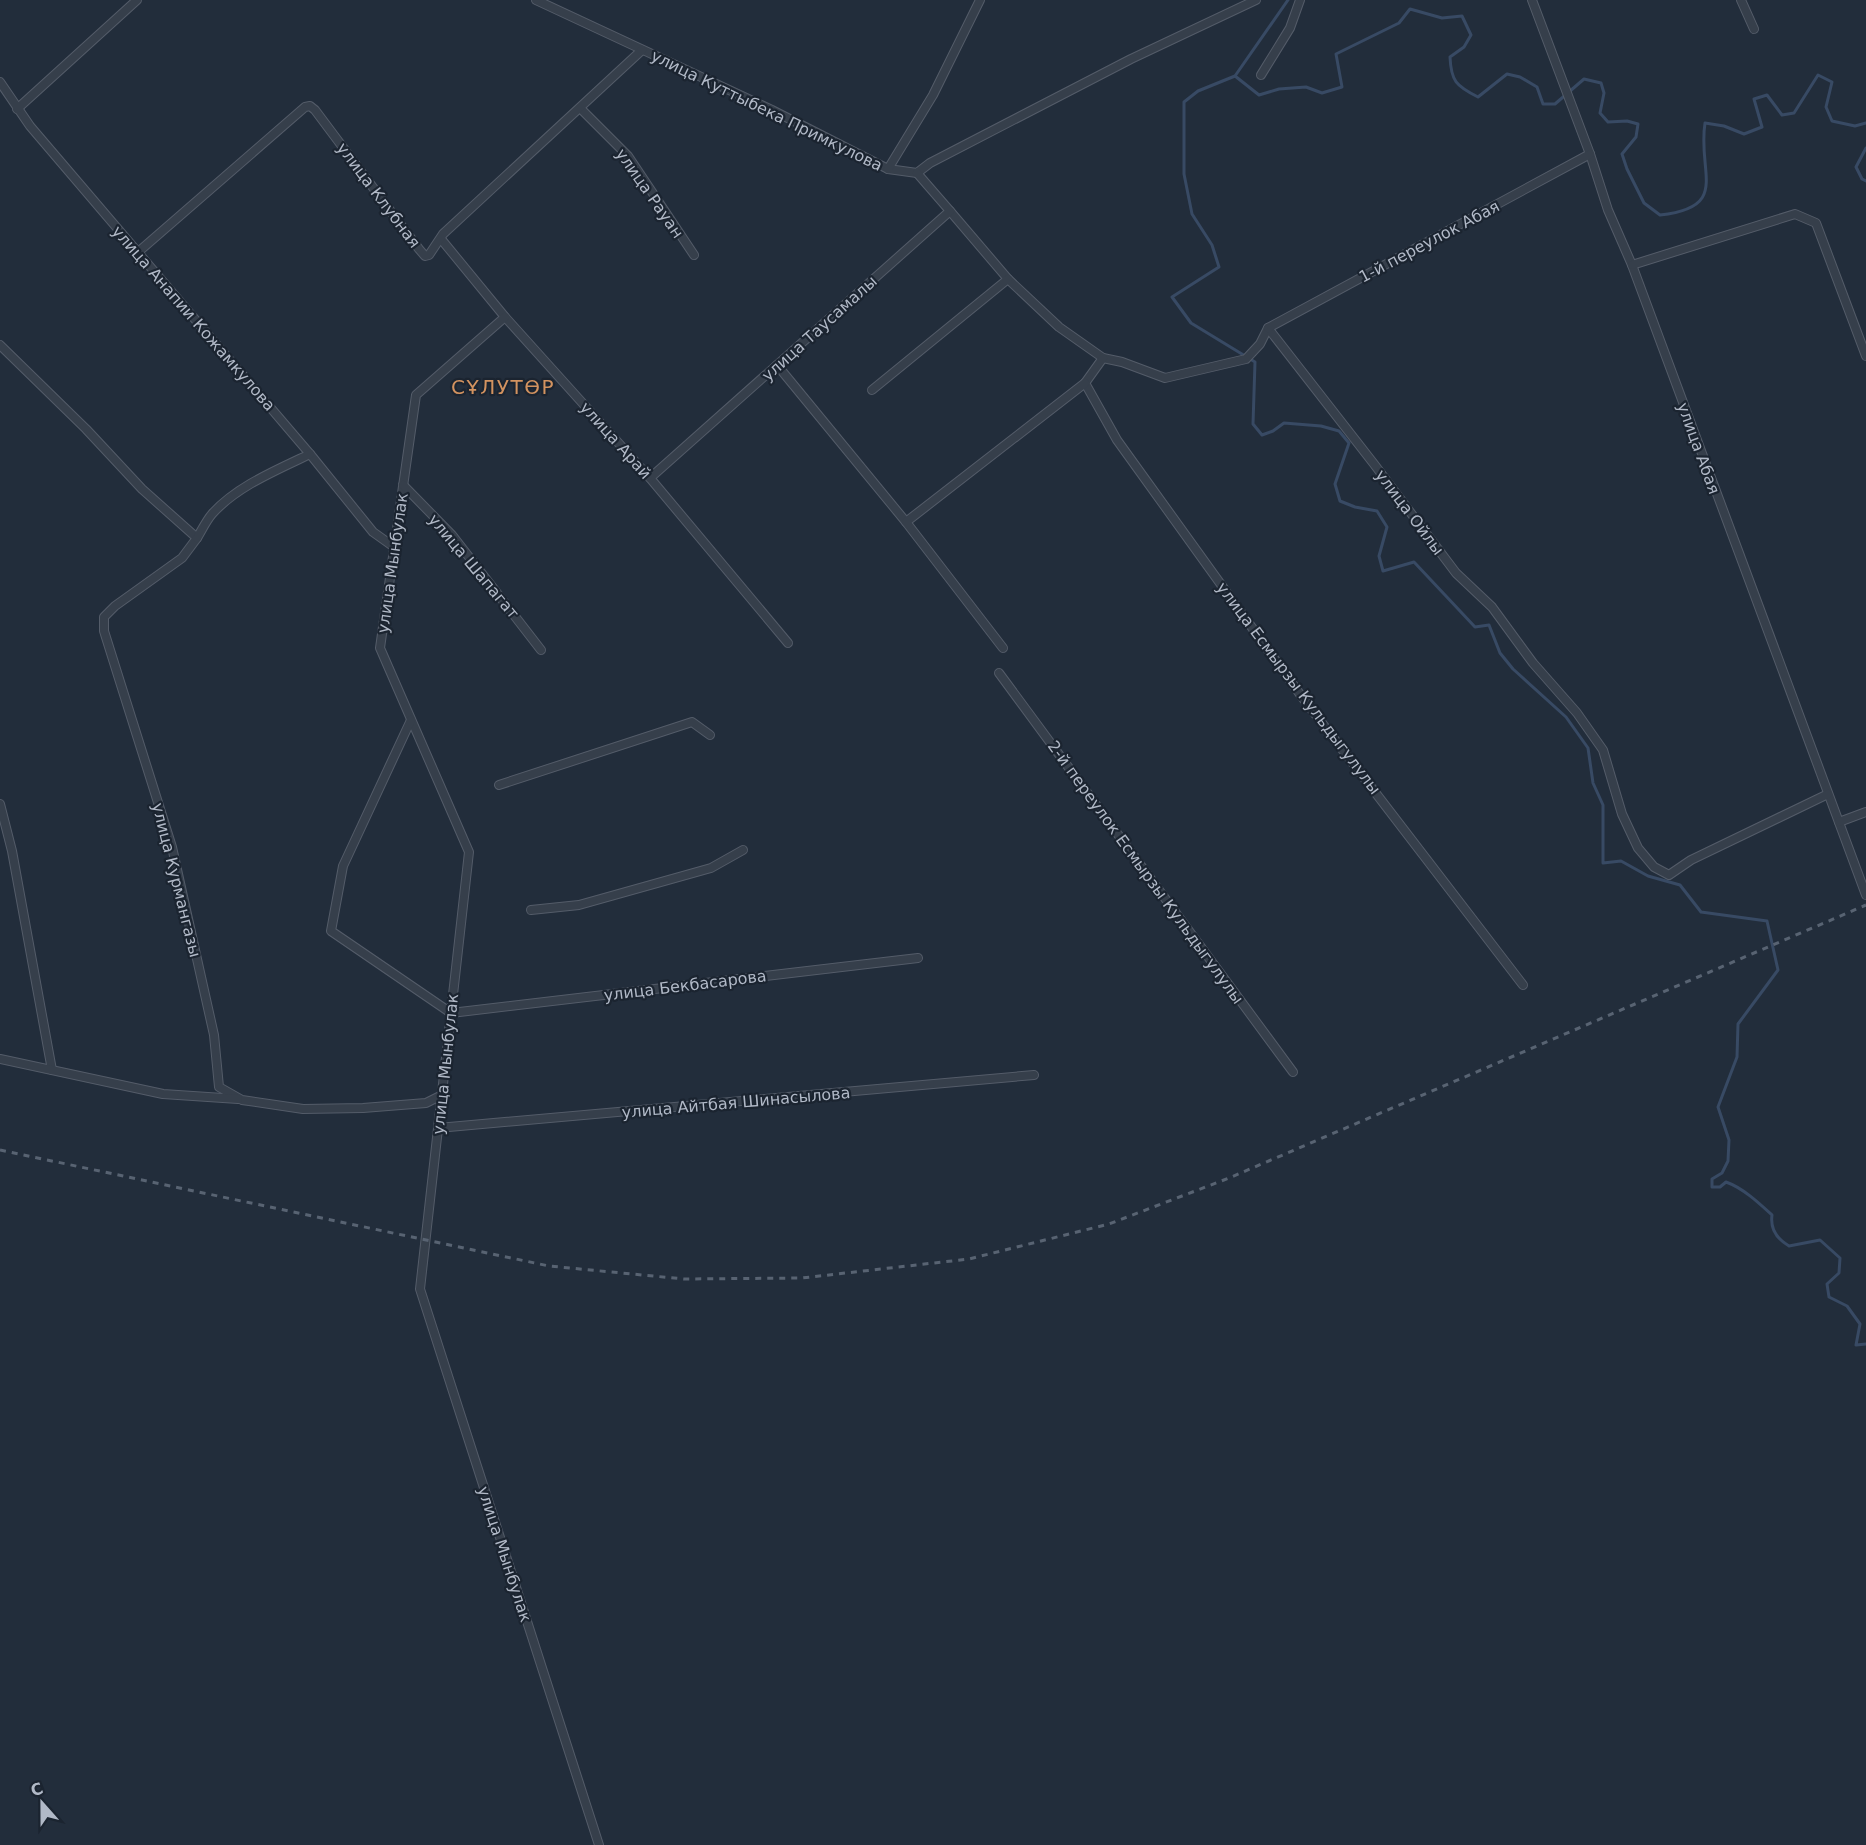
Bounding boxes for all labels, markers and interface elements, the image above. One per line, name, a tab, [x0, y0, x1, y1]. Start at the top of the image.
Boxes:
street label: улица Куттыбека Примкулова	[648, 46, 886, 175]
street label: улица Клубная	[333, 139, 424, 252]
street label: улица Рауан	[612, 145, 688, 242]
street label: 1-й переулок Абая	[1356, 196, 1503, 286]
street label: улица Анапии Кожамкулова	[108, 222, 279, 415]
street label: улица Таусамалы	[758, 272, 881, 385]
district label: СҰЛУТӨР	[451, 375, 555, 399]
street label: улица Арай	[576, 398, 655, 483]
street label: улица Абая	[1673, 400, 1724, 497]
street label: улица Ойлы	[1371, 466, 1448, 559]
street label: улица Мынбулак	[373, 491, 412, 635]
street label: улица Шапагат	[424, 510, 523, 622]
street label: улица Есмырзы Кульдыгулулы	[1213, 579, 1385, 798]
street label: 2-й переулок Есмырзы Кульдыгулулы	[1044, 737, 1247, 1008]
street label: улица Курмангазы	[148, 801, 205, 959]
street label: улица Бекбасарова	[603, 966, 768, 1005]
street label: улица Мынбулак	[429, 992, 462, 1136]
street label: улица Айтбая Шинасылова	[621, 1083, 851, 1122]
street label: улица Мынбулак	[474, 1484, 536, 1625]
north arrow	[12, 1773, 72, 1833]
text: С	[28, 1778, 46, 1800]

